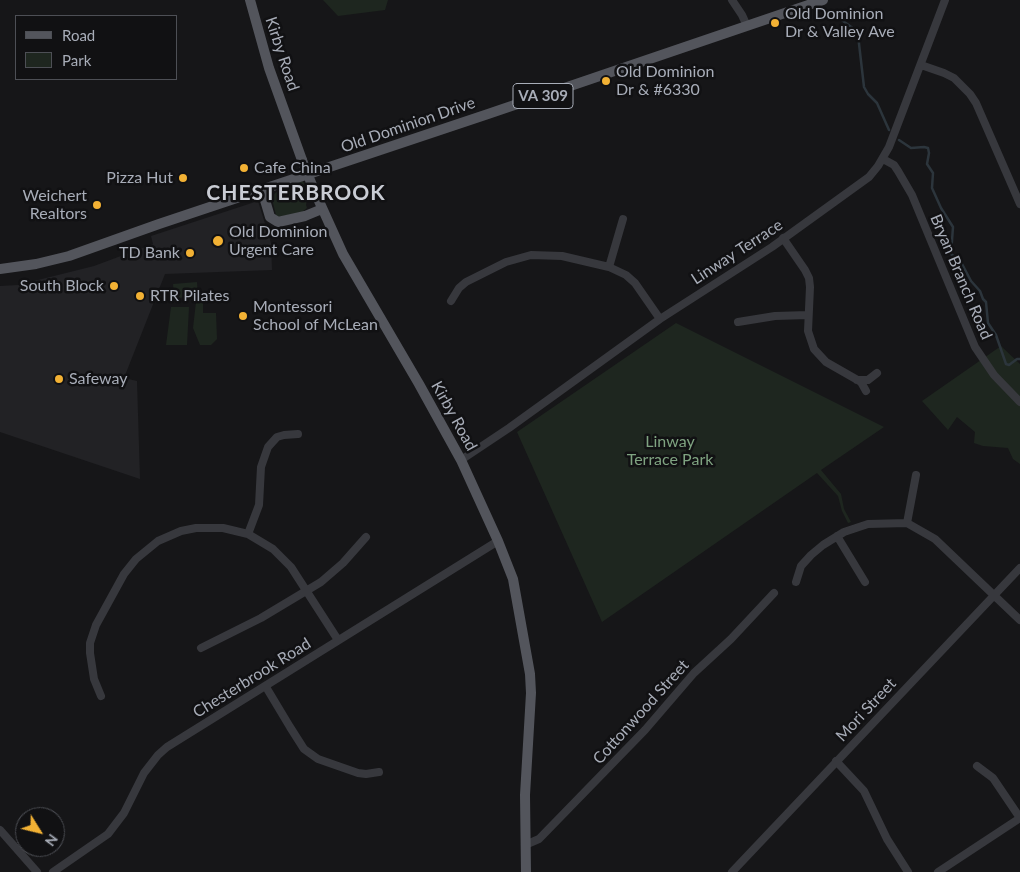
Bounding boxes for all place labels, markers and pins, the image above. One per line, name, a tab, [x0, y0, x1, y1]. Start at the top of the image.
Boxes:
place label: Old Dominion Dr & Valley Ave	[785, 4, 895, 42]
marker: Old Dominion Dr & Valley Ave	[769, 17, 781, 29]
place label: Old Dominion Dr & #6330	[616, 62, 714, 100]
marker: Old Dominion Dr & #6330	[600, 75, 612, 87]
place label: Cafe China	[254, 158, 331, 178]
marker: Cafe China	[238, 162, 250, 174]
place label: Pizza Hut	[106, 168, 173, 188]
marker: Pizza Hut	[177, 172, 189, 184]
place label: Weichert Realtors	[22, 186, 87, 224]
marker: Weichert Realtors	[91, 199, 103, 211]
place label: Old Dominion Urgent Care	[229, 222, 327, 260]
marker: Old Dominion Urgent Care	[211, 234, 225, 248]
place label: TD Bank	[119, 243, 180, 263]
marker: TD Bank	[184, 247, 196, 259]
place label: South Block	[20, 276, 104, 296]
marker: South Block	[108, 280, 120, 292]
place label: RTR Pilates	[150, 286, 229, 306]
marker: RTR Pilates	[134, 290, 146, 302]
place label: Montessori School of McLean	[253, 297, 378, 335]
marker: Montessori School of McLean	[237, 310, 249, 322]
place label: Safeway	[69, 369, 128, 389]
marker: Safeway	[53, 373, 65, 385]

